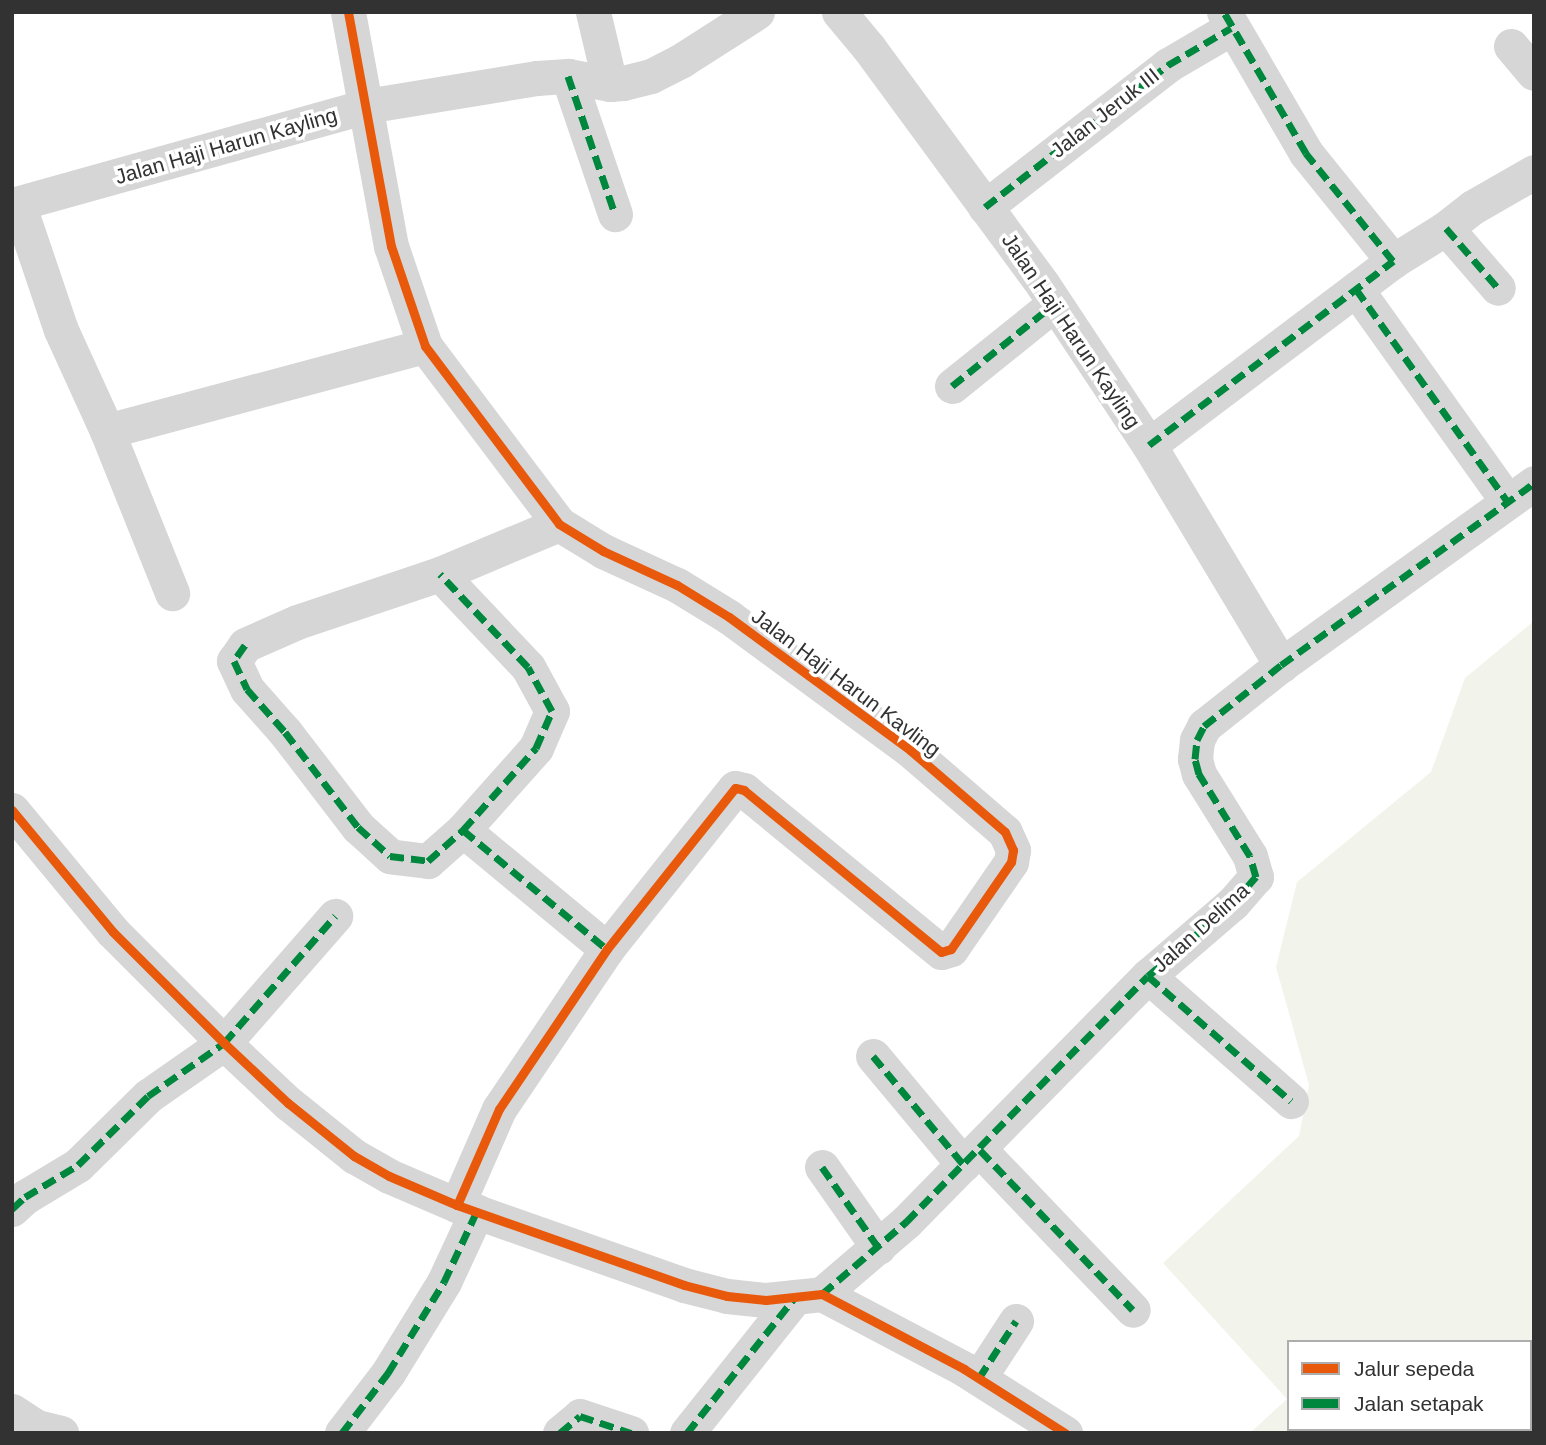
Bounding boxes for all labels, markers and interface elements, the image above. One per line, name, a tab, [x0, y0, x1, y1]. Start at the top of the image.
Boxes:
street label: Jalan Jeruk III	[1046, 63, 1164, 163]
street label: Jalan Haji Harun Kayling	[112, 102, 340, 190]
street label: Jalan Haji Harun Kayling	[996, 229, 1146, 433]
street label: Jalan Haji Harun Kavling	[747, 604, 945, 762]
street label: Jalan Delima	[1147, 878, 1255, 978]
legend	[1287, 1340, 1532, 1431]
text: Jalur sepeda	[1354, 1357, 1474, 1380]
text: Jalan setapak	[1354, 1392, 1484, 1415]

